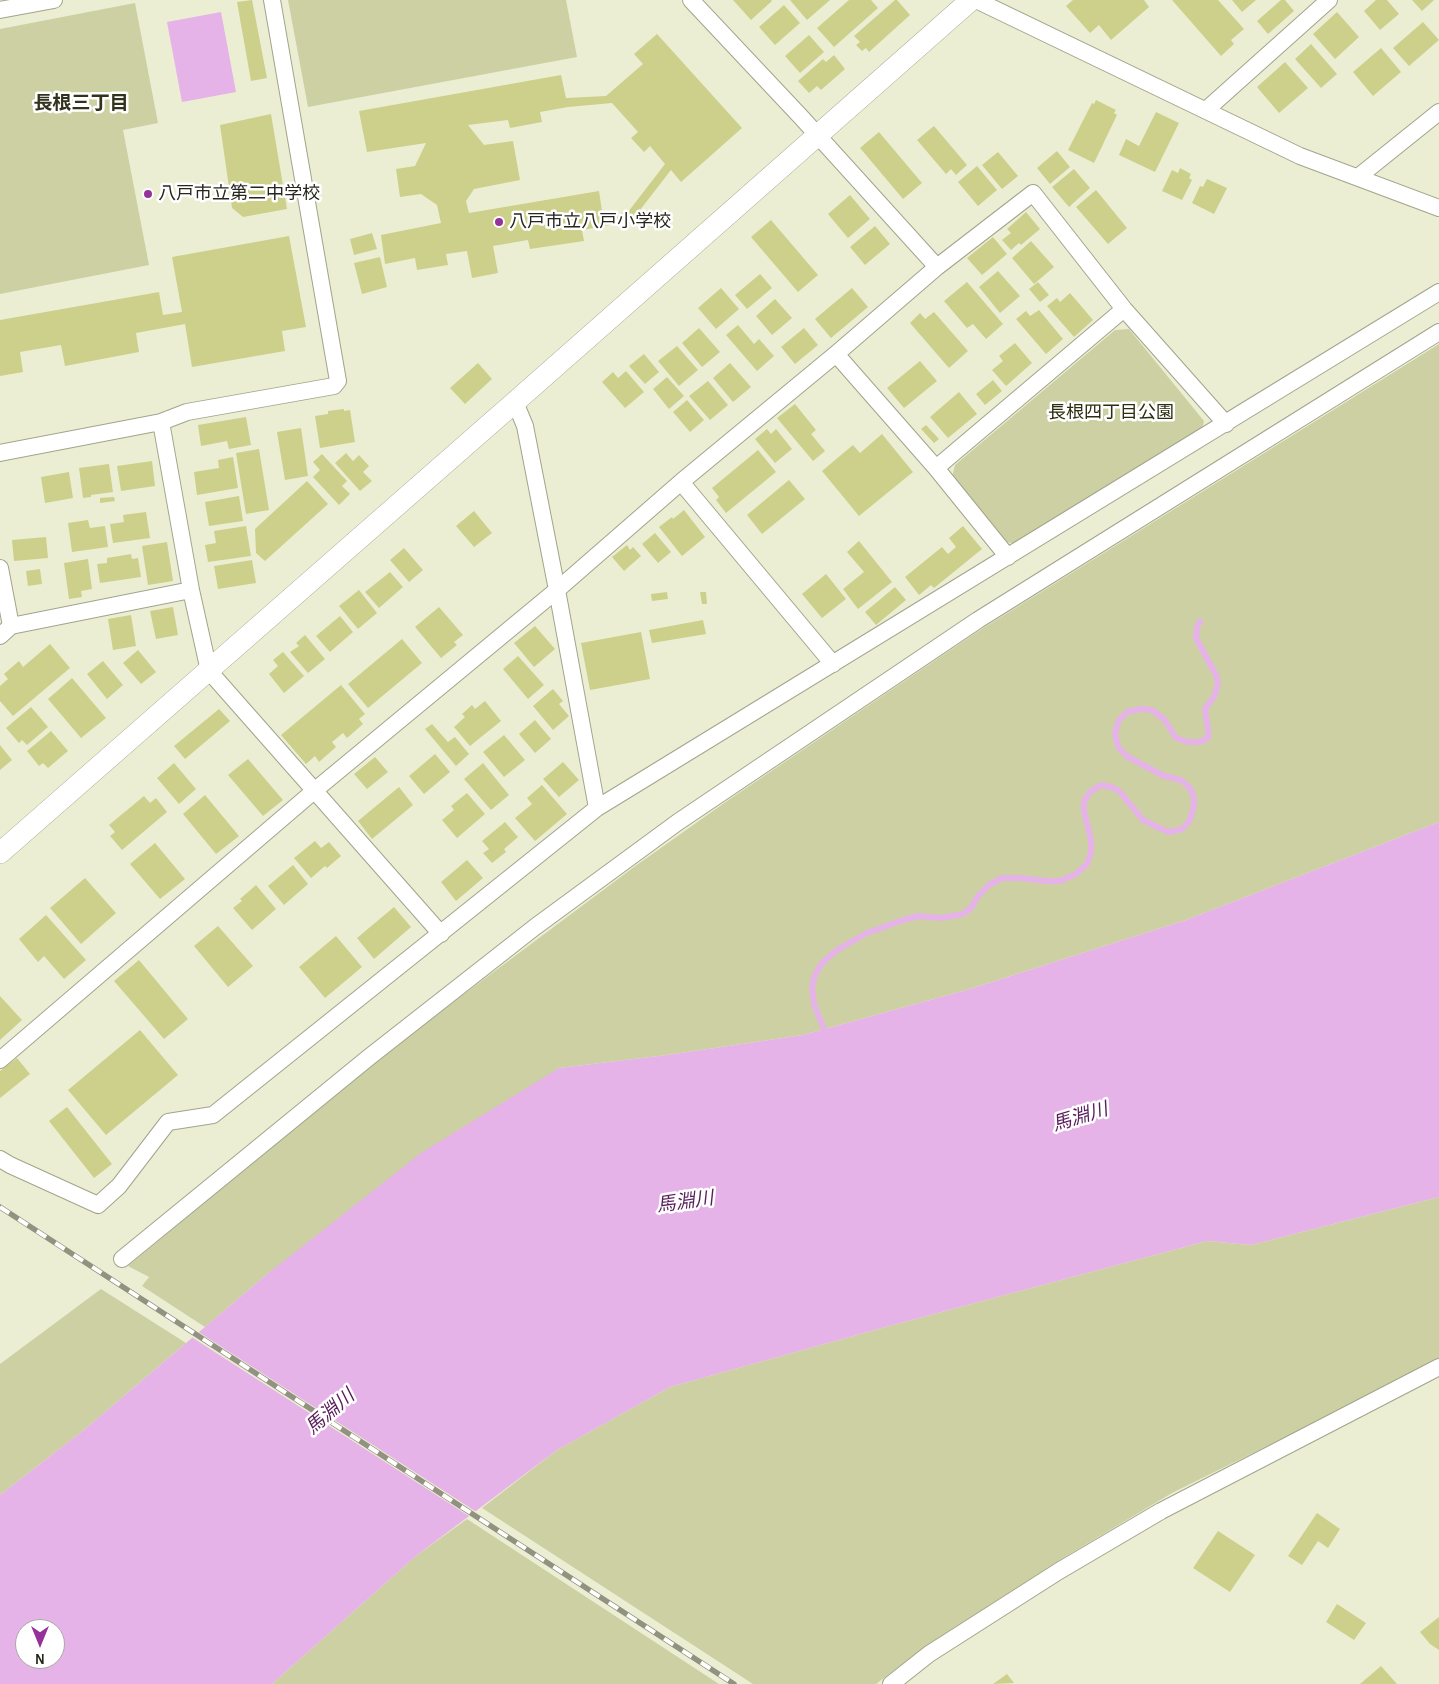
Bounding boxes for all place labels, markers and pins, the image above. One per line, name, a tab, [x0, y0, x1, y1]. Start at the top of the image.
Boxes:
place label: 八戸市立第二中学校	[158, 183, 320, 205]
marker: 八戸市立第二中学校	[142, 188, 154, 200]
place label: 八戸市立八戸小学校	[509, 211, 671, 233]
marker: 八戸市立八戸小学校	[493, 216, 505, 228]

